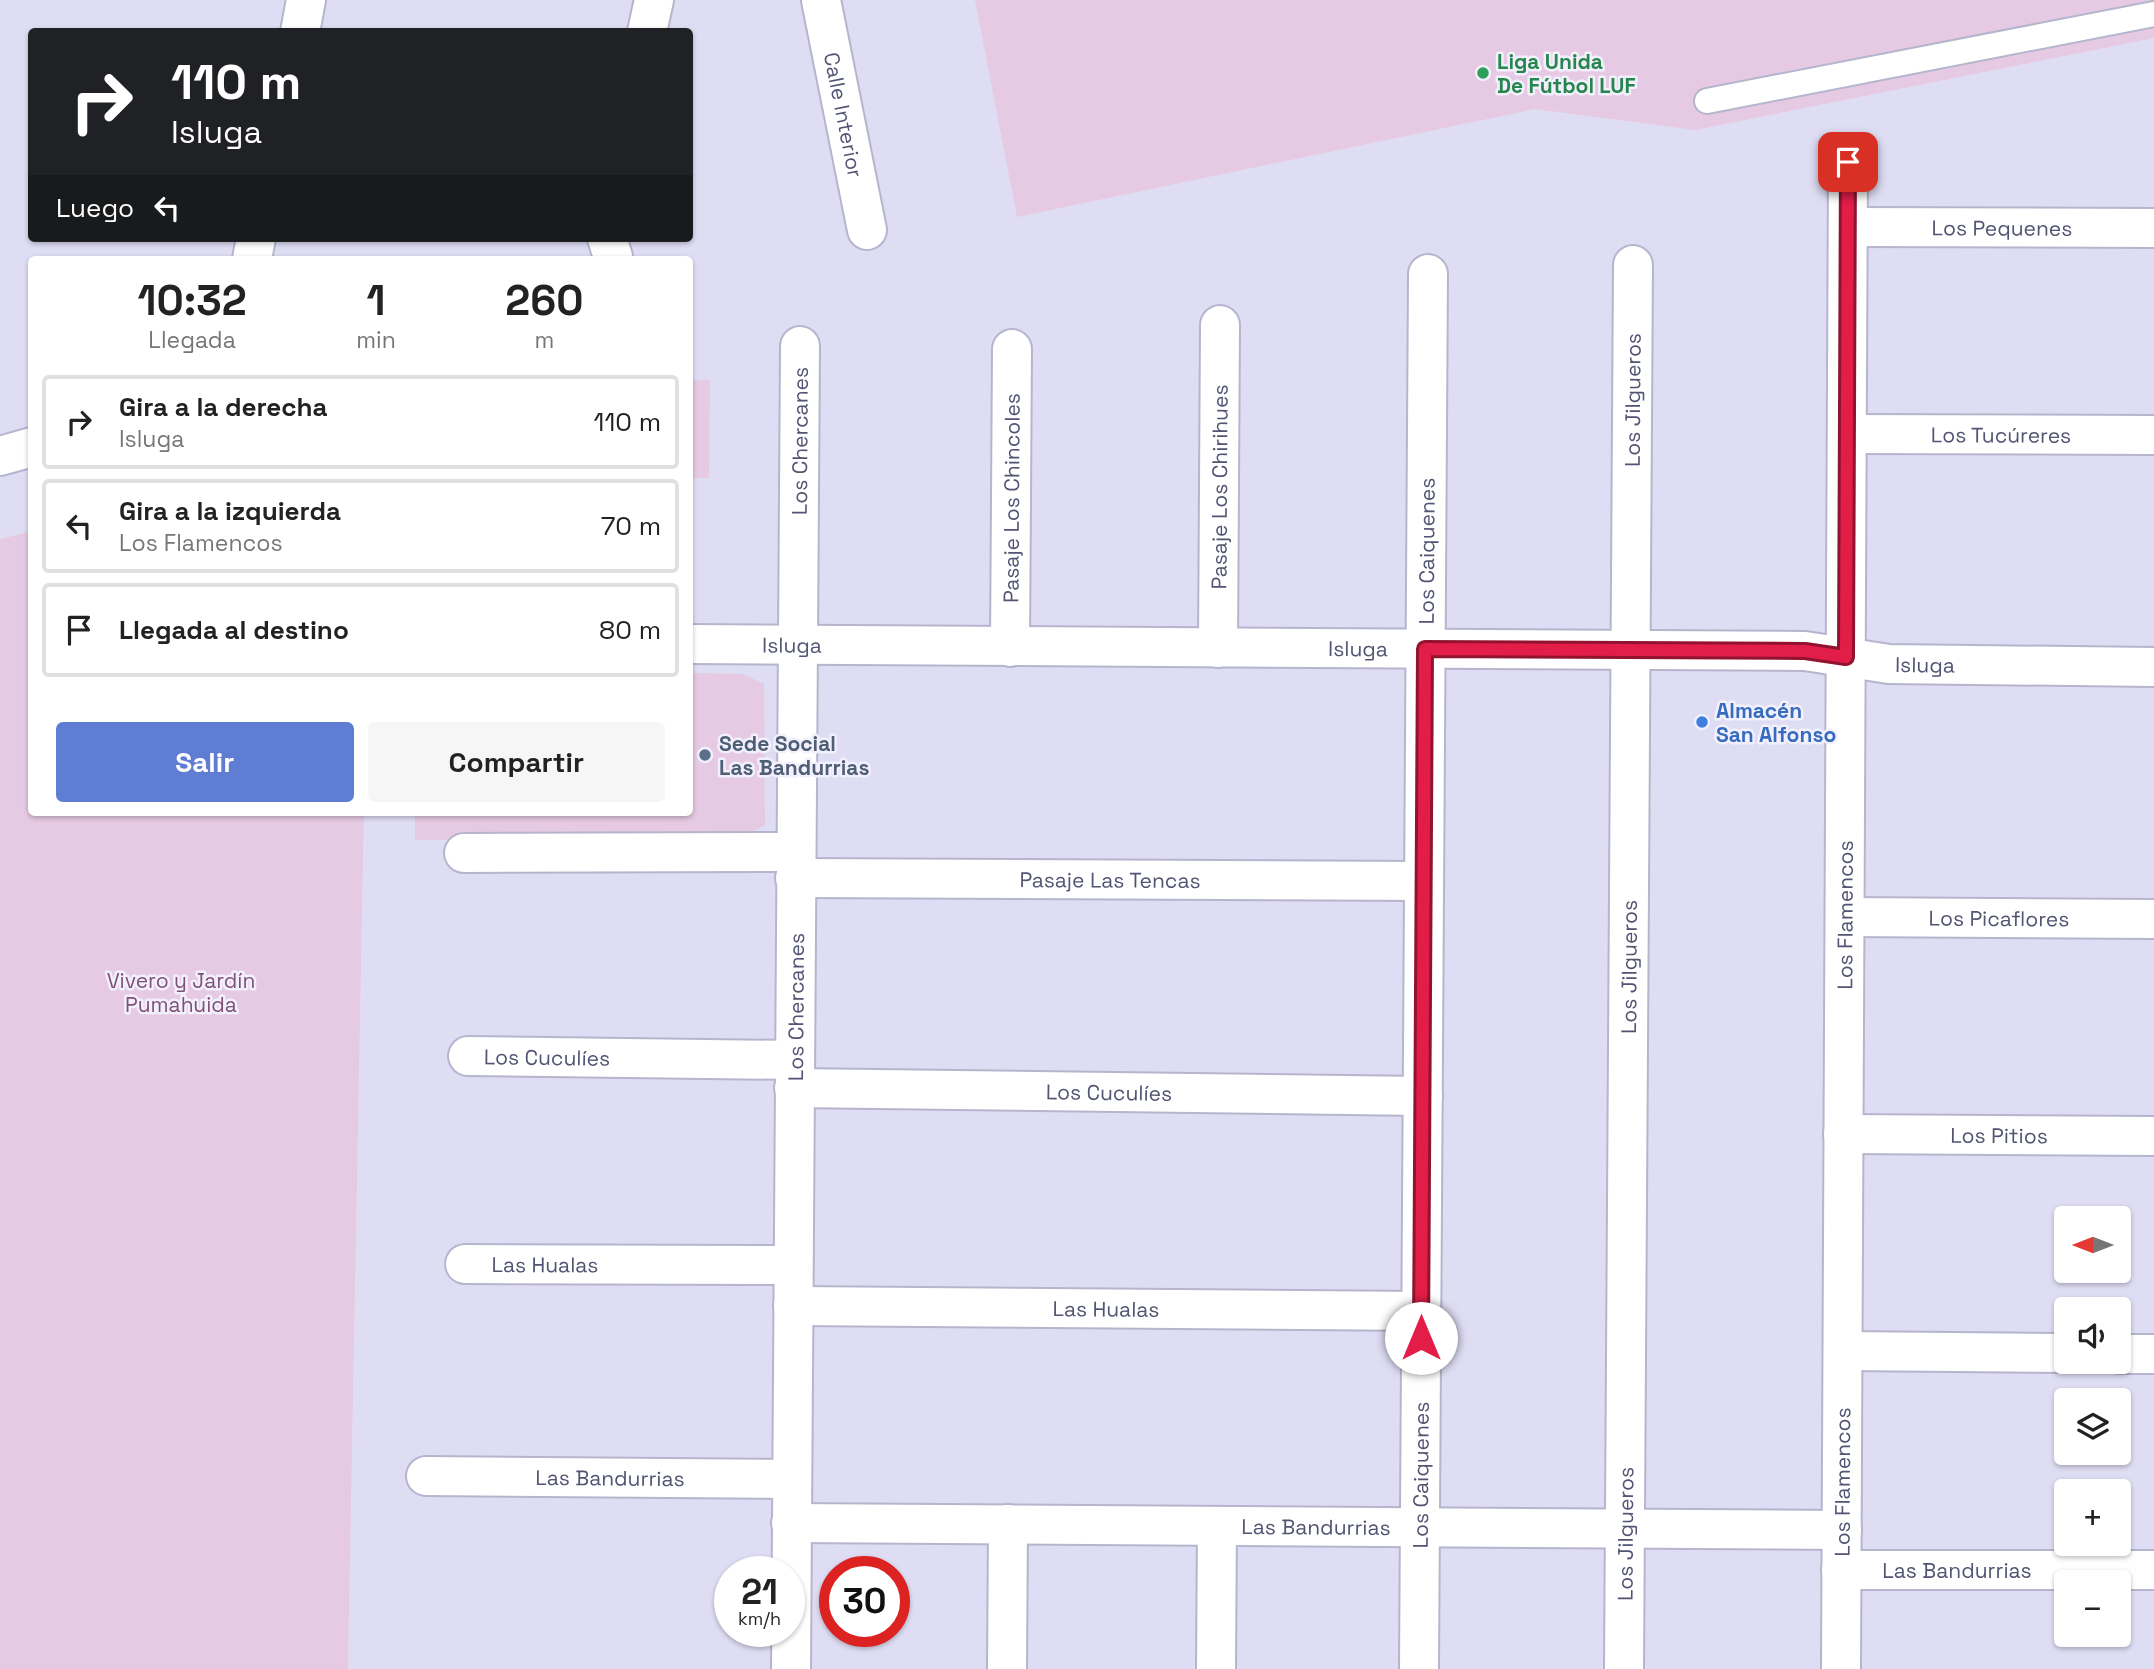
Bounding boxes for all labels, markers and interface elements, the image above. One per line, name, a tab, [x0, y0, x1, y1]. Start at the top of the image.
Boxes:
place label: Liga Unida De Fútbol LUF	[1497, 48, 1636, 99]
street label: Calle Interior	[818, 50, 870, 180]
text: 110 m	[171, 51, 301, 113]
icon: right	[56, 56, 147, 147]
marker: Liga Unida De Fútbol LUF	[1475, 65, 1491, 81]
text: Isluga	[171, 112, 262, 152]
pin	[1818, 132, 1878, 192]
icon: arrive	[1829, 143, 1867, 181]
icon: left	[148, 189, 186, 227]
text: Luego	[56, 191, 134, 225]
street label: Los Pequenes	[1932, 214, 2072, 241]
text: 10:32	[138, 274, 247, 327]
text: 1	[367, 274, 386, 327]
text: 260	[505, 274, 583, 327]
text: Llegada	[148, 325, 236, 355]
text: min	[356, 325, 396, 355]
text: m	[534, 325, 554, 355]
street label: Los Jilgueros	[1618, 333, 1646, 467]
street label: Los Chercanes	[785, 367, 813, 515]
street label: Pasaje Los Chirihues	[1205, 384, 1233, 590]
text: Gira a la derecha	[119, 390, 328, 424]
street label: Pasaje Los Chincoles	[997, 393, 1025, 603]
icon: right	[60, 403, 98, 441]
text: 110 m	[594, 405, 661, 439]
street label: Los Tucúreres	[1931, 421, 2071, 448]
text: Isluga	[119, 424, 184, 454]
street label: Los Caiquenes	[1412, 478, 1440, 625]
text: Gira a la izquierda	[119, 494, 341, 528]
icon: left	[60, 507, 98, 545]
text: 70 m	[601, 509, 661, 543]
text: Los Flamencos	[119, 528, 283, 558]
icon: arrive	[60, 611, 98, 649]
text: Llegada al destino	[119, 613, 349, 647]
text: 80 m	[599, 613, 661, 647]
street label: Isluga	[762, 631, 822, 658]
street label: Isluga	[1328, 635, 1388, 662]
street label: Isluga	[1895, 651, 1955, 678]
place label: Almacén San Alfonso	[1716, 697, 1836, 748]
marker: Almacén San Alfonso	[1694, 714, 1710, 730]
button: Salir	[56, 722, 354, 802]
button: Compartir	[368, 722, 665, 802]
place label: Sede Social Las Bandurrias	[719, 730, 869, 781]
marker: Sede Social Las Bandurrias	[697, 747, 713, 763]
street label: Los Flamencos	[1831, 840, 1858, 990]
street label: Pasaje Las Tencas	[1019, 866, 1201, 893]
street label: Los Jilgueros	[1615, 900, 1642, 1034]
street label: Los Picaflores	[1929, 904, 2069, 932]
street label: Los Chercanes	[781, 933, 810, 1081]
park label: Vivero y Jardín Pumahuida	[107, 967, 255, 1018]
street label: Los Cuculíes	[484, 1043, 610, 1071]
street label: Los Cuculíes	[1046, 1078, 1172, 1106]
street label: Los Pitios	[1950, 1121, 2048, 1149]
north arrow	[2054, 1206, 2132, 1283]
map controls	[2054, 1206, 2131, 1647]
street label: Las Hualas	[492, 1251, 598, 1278]
street label: Las Hualas	[1052, 1295, 1160, 1322]
button: sound	[2054, 1297, 2131, 1374]
position arrow	[1384, 1301, 1458, 1375]
button: layers	[2054, 1388, 2131, 1465]
street label: Los Caiquenes	[1406, 1402, 1434, 1548]
street label: Los Flamencos	[1828, 1407, 1856, 1557]
street label: Las Bandurrias	[535, 1463, 685, 1492]
street label: Los Jilgueros	[1611, 1467, 1639, 1601]
button: +	[2054, 1479, 2131, 1556]
street label: Las Bandurrias	[1241, 1512, 1391, 1540]
speed limit sign: 30	[819, 1556, 910, 1647]
street label: Las Bandurrias	[1882, 1557, 2032, 1584]
text: 21	[741, 1570, 778, 1614]
button: −	[2054, 1570, 2131, 1647]
text: km/h	[738, 1607, 781, 1630]

